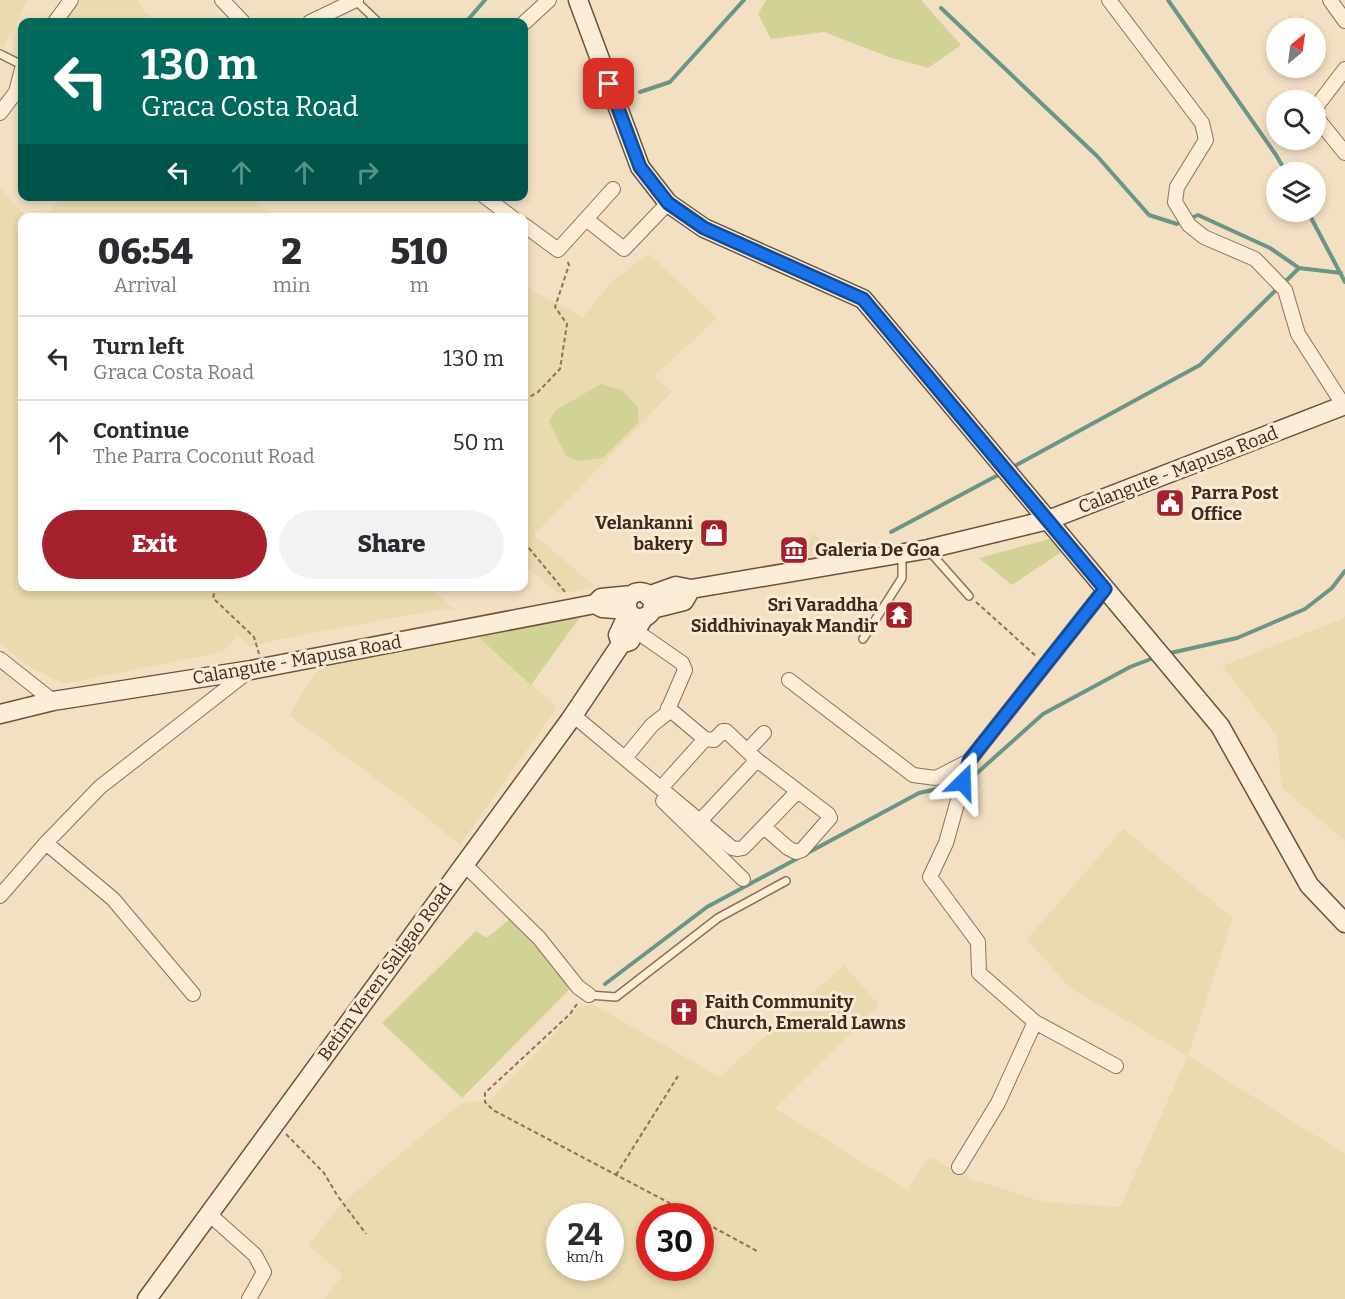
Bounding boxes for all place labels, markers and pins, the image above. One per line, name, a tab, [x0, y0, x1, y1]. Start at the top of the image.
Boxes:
pin	[583, 58, 634, 109]
place label: Parra Post Office	[1191, 482, 1279, 525]
public building icon: Parra Post Office	[1154, 487, 1186, 519]
place label: Velankanni bakery	[595, 512, 694, 555]
shop icon: Velankanni bakery	[698, 517, 730, 549]
museum icon: Galeria De Goa	[778, 534, 810, 566]
place label: Galeria De Goa	[815, 539, 940, 561]
place label: Sri Varaddha Siddhivinayak Mandir	[691, 594, 879, 637]
temple icon: Sri Varaddha Siddhivinayak Mandir	[883, 599, 915, 631]
place label: Faith Community Church, Emerald Lawns	[705, 991, 906, 1034]
church icon: Faith Community Church, Emerald Lawns	[668, 996, 700, 1028]

